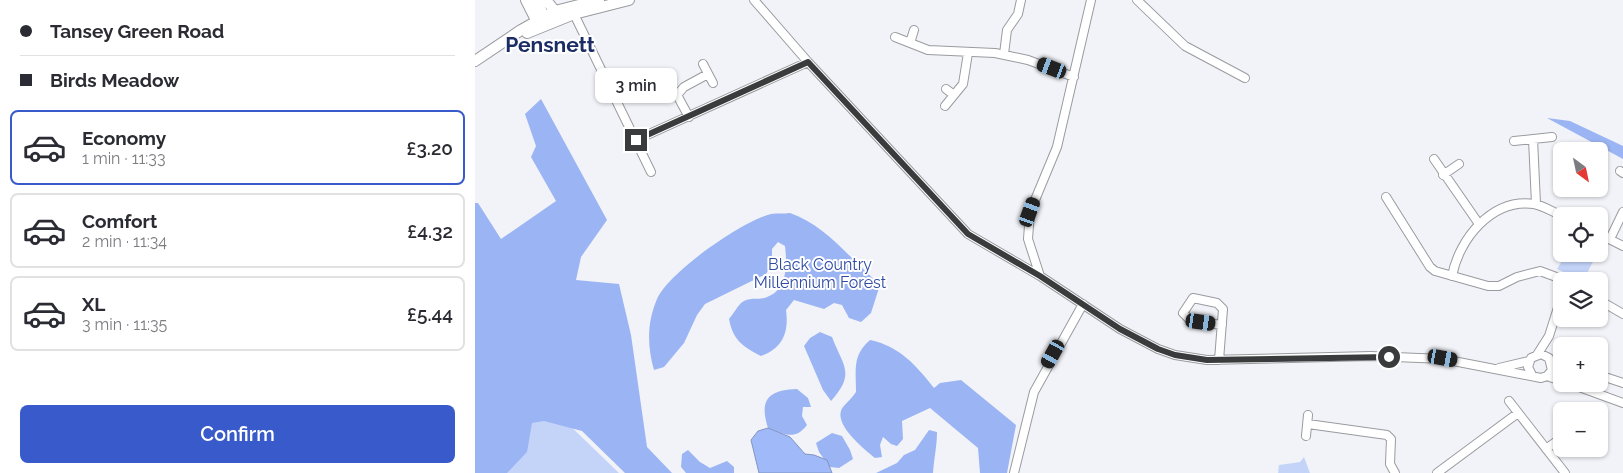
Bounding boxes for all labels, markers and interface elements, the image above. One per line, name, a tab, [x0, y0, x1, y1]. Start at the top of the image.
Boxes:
text: Tansey Green Road	[50, 20, 224, 42]
district label: Pensnett	[505, 32, 595, 57]
car	[1035, 56, 1068, 80]
callout: 3 min	[595, 68, 677, 102]
text: Birds Meadow	[50, 69, 179, 91]
text: 3 min	[616, 76, 657, 95]
icon: car	[22, 125, 67, 170]
text: Economy	[82, 127, 166, 149]
route end	[625, 129, 647, 151]
text: £3.20	[406, 137, 453, 159]
north arrow	[1553, 142, 1607, 198]
map controls	[1553, 142, 1608, 457]
text: 1 min · 11:33	[82, 149, 165, 168]
car	[1017, 195, 1042, 229]
button: locate	[1553, 207, 1608, 262]
icon: car	[22, 208, 67, 253]
text: Comfort	[82, 210, 157, 232]
text: £4.32	[407, 220, 453, 242]
text: 2 min · 11:34	[82, 232, 167, 251]
park label: Black Country Millennium Forest	[754, 255, 887, 292]
button: layers	[1553, 272, 1608, 327]
icon: car	[22, 291, 67, 336]
text: XL	[82, 293, 105, 315]
text: £5.44	[407, 303, 453, 325]
car	[1185, 312, 1216, 332]
text: 3 min · 11:35	[82, 315, 167, 334]
car	[1039, 337, 1066, 371]
button: +	[1553, 337, 1608, 392]
route start	[1378, 346, 1400, 368]
car	[1426, 348, 1459, 368]
button: −	[1553, 402, 1608, 457]
button: Confirm	[20, 405, 455, 463]

